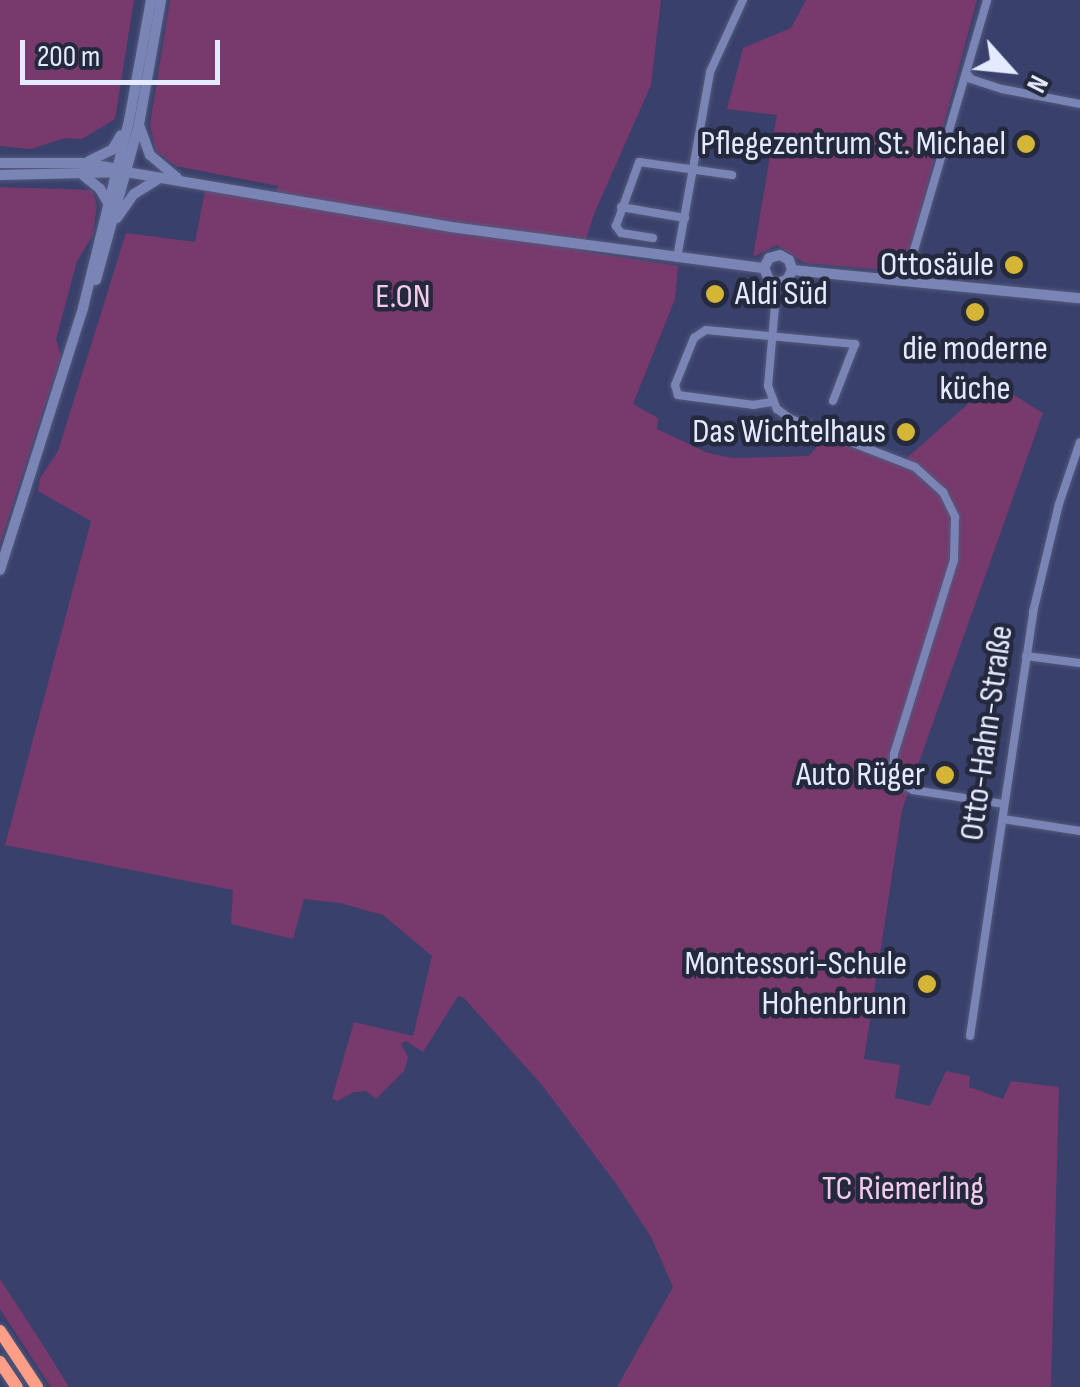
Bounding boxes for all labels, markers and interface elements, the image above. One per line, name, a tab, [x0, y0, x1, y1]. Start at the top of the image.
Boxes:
scale bar	[25, 20, 225, 82]
north arrow	[960, 20, 1060, 120]
text: 200 m	[37, 39, 100, 75]
text: N	[1019, 70, 1055, 98]
place label: Pflegezentrum St. Michael	[700, 123, 1006, 165]
marker: Pflegezentrum St. Michael	[1015, 133, 1037, 155]
place label: Ottosäule	[880, 244, 994, 286]
marker: Ottosäule	[1003, 254, 1025, 276]
place label: Aldi Süd	[735, 273, 828, 315]
park label: E.ON	[375, 276, 431, 318]
marker: Aldi Süd	[704, 283, 726, 305]
marker: die moderne küche	[964, 301, 986, 323]
place label: die moderne küche	[902, 328, 1048, 410]
place label: Das Wichtelhaus	[692, 411, 886, 453]
marker: Das Wichtelhaus	[895, 421, 917, 443]
street label: Otto-Hahn-Straße	[951, 623, 1023, 843]
place label: Auto Rüger	[796, 754, 925, 796]
marker: Auto Rüger	[934, 764, 956, 786]
place label: Montessori-Schule Hohenbrunn	[684, 943, 907, 1025]
marker: Montessori-Schule Hohenbrunn	[916, 973, 938, 995]
park label: TC Riemerling	[822, 1168, 984, 1210]

